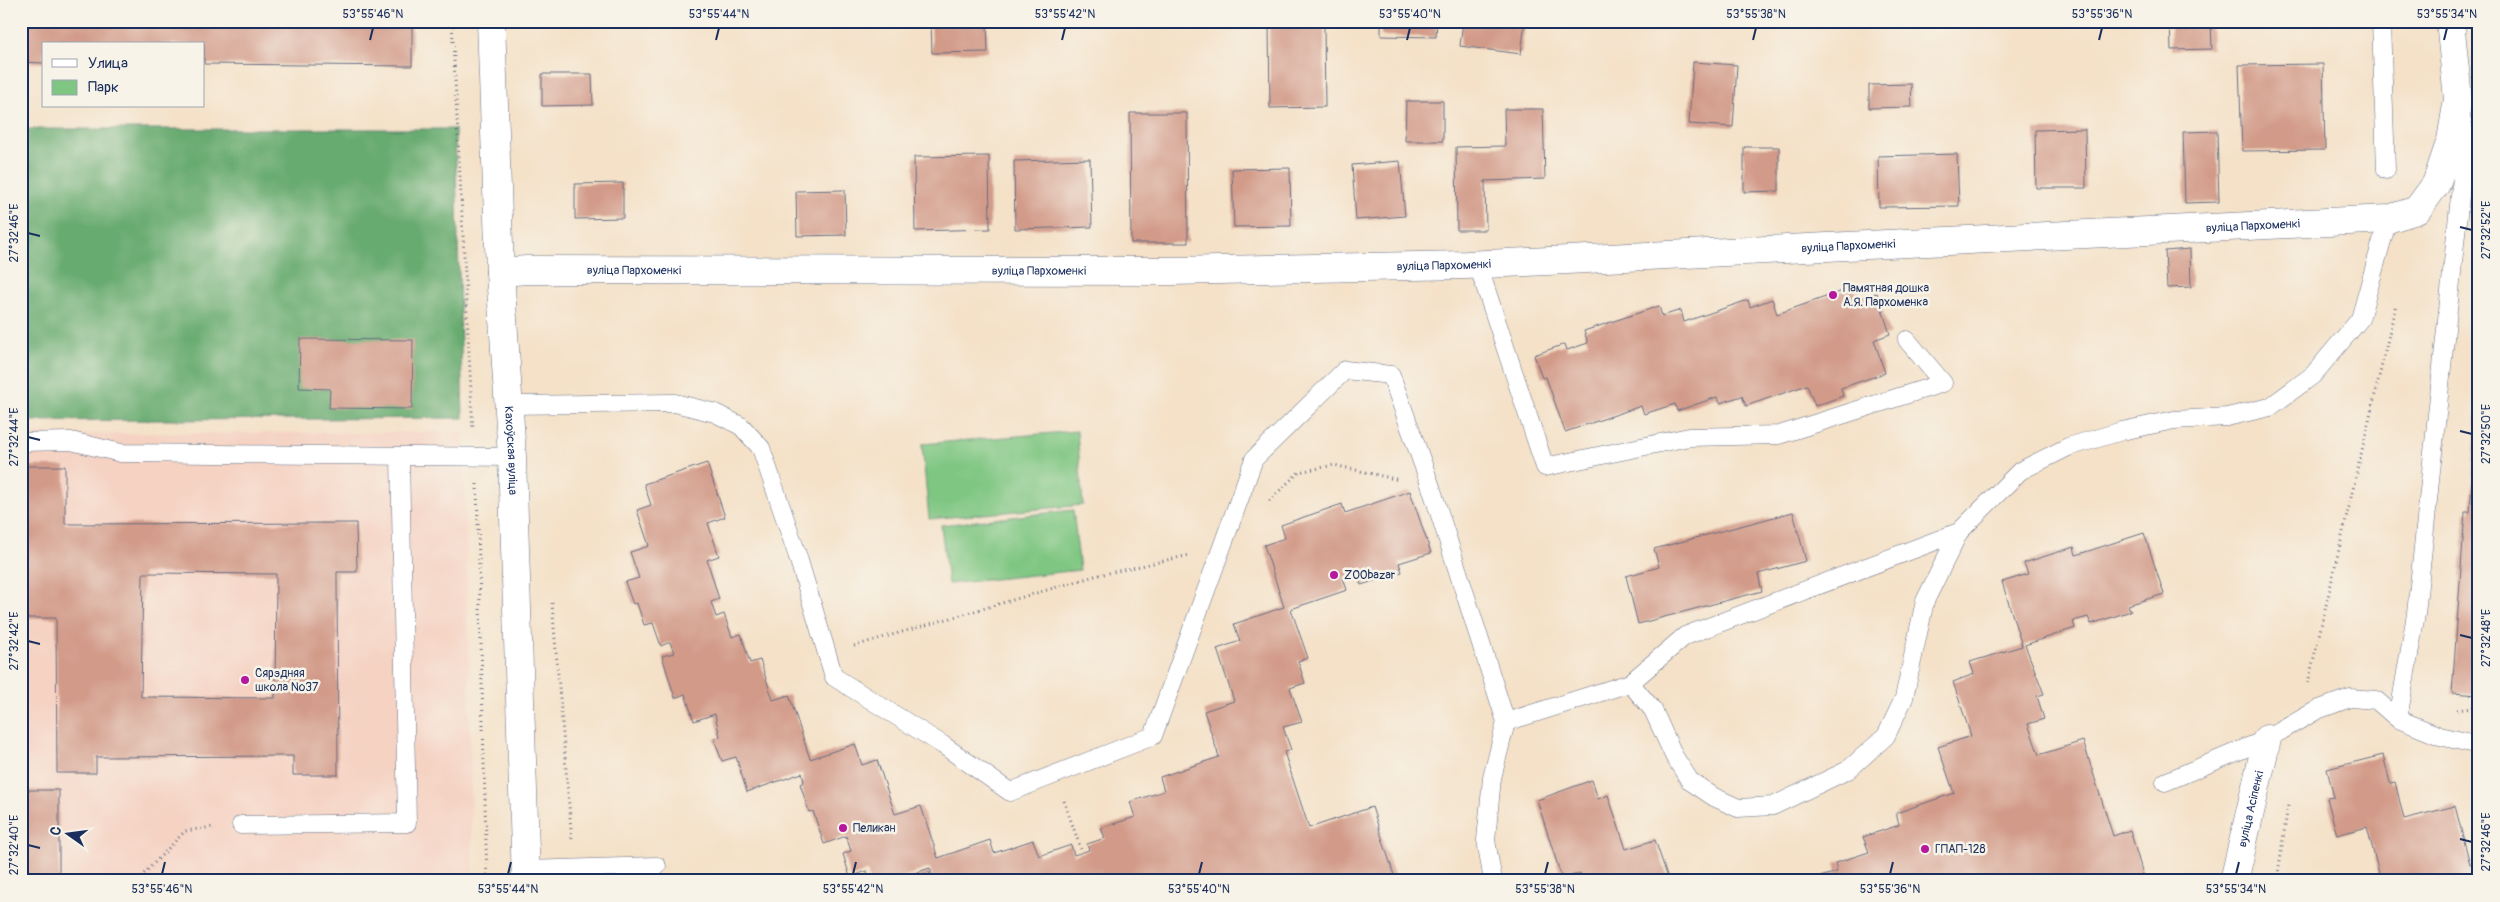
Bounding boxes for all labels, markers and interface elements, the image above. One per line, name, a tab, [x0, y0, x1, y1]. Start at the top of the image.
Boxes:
text: 53°55'46"N	[343, 7, 403, 22]
text: 53°55'44"N	[689, 7, 749, 22]
text: 53°55'42"N	[1035, 7, 1095, 22]
text: 53°55'40"N	[1379, 7, 1441, 22]
text: 53°55'38"N	[1726, 7, 1786, 22]
text: 53°55'36"N	[2072, 7, 2132, 22]
text: 53°55'34"N	[2417, 7, 2477, 22]
legend	[42, 42, 205, 108]
text: Улица	[88, 54, 128, 73]
text: Парк	[88, 78, 119, 97]
text: 27°32'52"E	[2479, 201, 2494, 259]
text: 27°32'46"E	[7, 203, 22, 263]
street label: вуліца Пархоменкі	[2205, 216, 2300, 236]
street label: вуліца Пархоменкі	[1801, 237, 1896, 256]
street label: вуліца Пархоменкі	[1397, 257, 1491, 274]
street label: вуліца Пархоменкі	[587, 263, 681, 278]
street label: вуліца Пархоменкі	[992, 264, 1086, 279]
place label: Памятная дошка А.Я. Пархоменка	[1843, 281, 1929, 310]
marker: Памятная дошка А.Я. Пархоменка	[1827, 289, 1839, 301]
text: 27°32'50"E	[2479, 404, 2494, 464]
street label: Кахоўская вуліца	[501, 406, 520, 496]
text: 27°32'44"E	[7, 407, 22, 467]
place label: ZOObazar	[1344, 568, 1396, 583]
marker: ZOObazar	[1328, 569, 1340, 581]
text: 27°32'48"E	[2479, 609, 2494, 667]
text: 27°32'42"E	[7, 612, 22, 670]
place label: Сярэдняя школа №37	[255, 666, 319, 695]
marker: Сярэдняя школа №37	[239, 674, 251, 686]
street label: вуліца Асіпенкі	[2235, 770, 2267, 849]
north arrow	[42, 810, 92, 860]
text: 27°32'46"E	[2479, 812, 2494, 872]
text: 27°32'40"E	[7, 815, 22, 875]
place label: Пеликан	[853, 821, 896, 836]
marker: Пеликан	[837, 822, 849, 834]
text: С	[47, 824, 65, 837]
place label: ГПАП-128	[1935, 842, 1986, 857]
marker: ГПАП-128	[1919, 843, 1931, 855]
text: 53°55'46"N	[132, 882, 192, 897]
text: 53°55'44"N	[478, 882, 538, 897]
text: 53°55'42"N	[823, 882, 883, 897]
text: 53°55'40"N	[1168, 882, 1230, 897]
text: 53°55'38"N	[1515, 882, 1575, 897]
text: 53°55'36"N	[1860, 882, 1920, 897]
text: 53°55'34"N	[2206, 882, 2266, 897]

